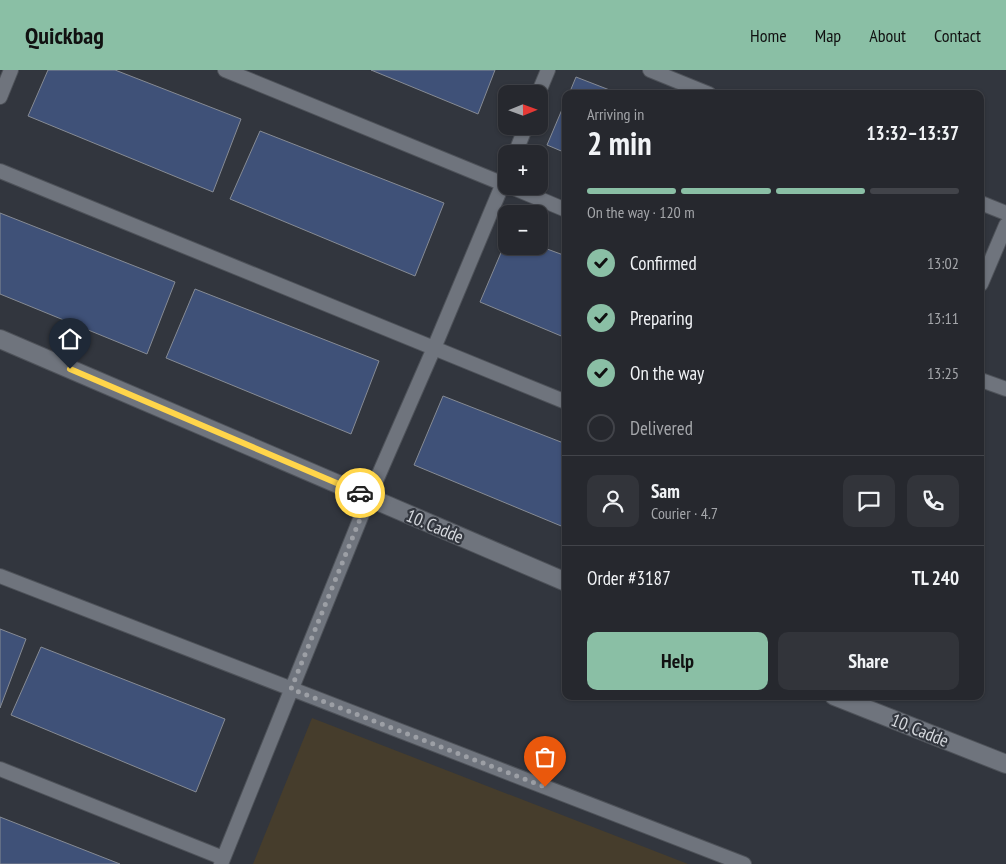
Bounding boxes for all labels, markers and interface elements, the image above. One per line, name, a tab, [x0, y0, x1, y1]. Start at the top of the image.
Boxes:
text: Quickbag	[25, 20, 104, 51]
text: Home	[750, 24, 787, 47]
text: Map	[815, 24, 841, 47]
text: About	[869, 24, 906, 47]
text: Contact	[934, 24, 981, 47]
north arrow	[498, 85, 548, 135]
map controls	[498, 85, 548, 255]
text: Arriving in	[587, 104, 644, 124]
text: 13:32–13:37	[866, 121, 959, 145]
text: 2 min	[587, 122, 652, 164]
button: +	[498, 145, 548, 195]
text: On the way · 120 m	[587, 202, 695, 222]
button: −	[498, 205, 548, 255]
icon: check	[587, 249, 615, 277]
text: Confirmed	[630, 251, 697, 275]
text: 13:02	[927, 253, 959, 273]
icon: check	[587, 304, 615, 332]
text: Preparing	[630, 306, 693, 330]
text: 13:11	[927, 308, 959, 328]
pin	[49, 318, 91, 369]
icon: home	[56, 325, 84, 353]
icon: check	[587, 359, 615, 387]
text: On the way	[630, 361, 704, 385]
text: 13:25	[927, 363, 959, 383]
text: Delivered	[630, 416, 693, 440]
courier	[335, 468, 385, 518]
button: person	[587, 475, 639, 527]
button: chat	[843, 475, 895, 527]
button: phone	[907, 475, 959, 527]
icon: car	[346, 479, 374, 507]
text: Sam	[651, 479, 680, 503]
text: Courier · 4.7	[651, 503, 718, 523]
street label: 10. Cadde	[403, 504, 467, 548]
text: Order #3187	[587, 566, 671, 590]
text: TL 240	[912, 566, 959, 590]
button: Help	[587, 632, 768, 690]
button: Share	[778, 632, 959, 690]
street label: 10. Cadde	[888, 708, 952, 752]
pin	[524, 736, 566, 787]
icon: bag	[531, 743, 559, 771]

